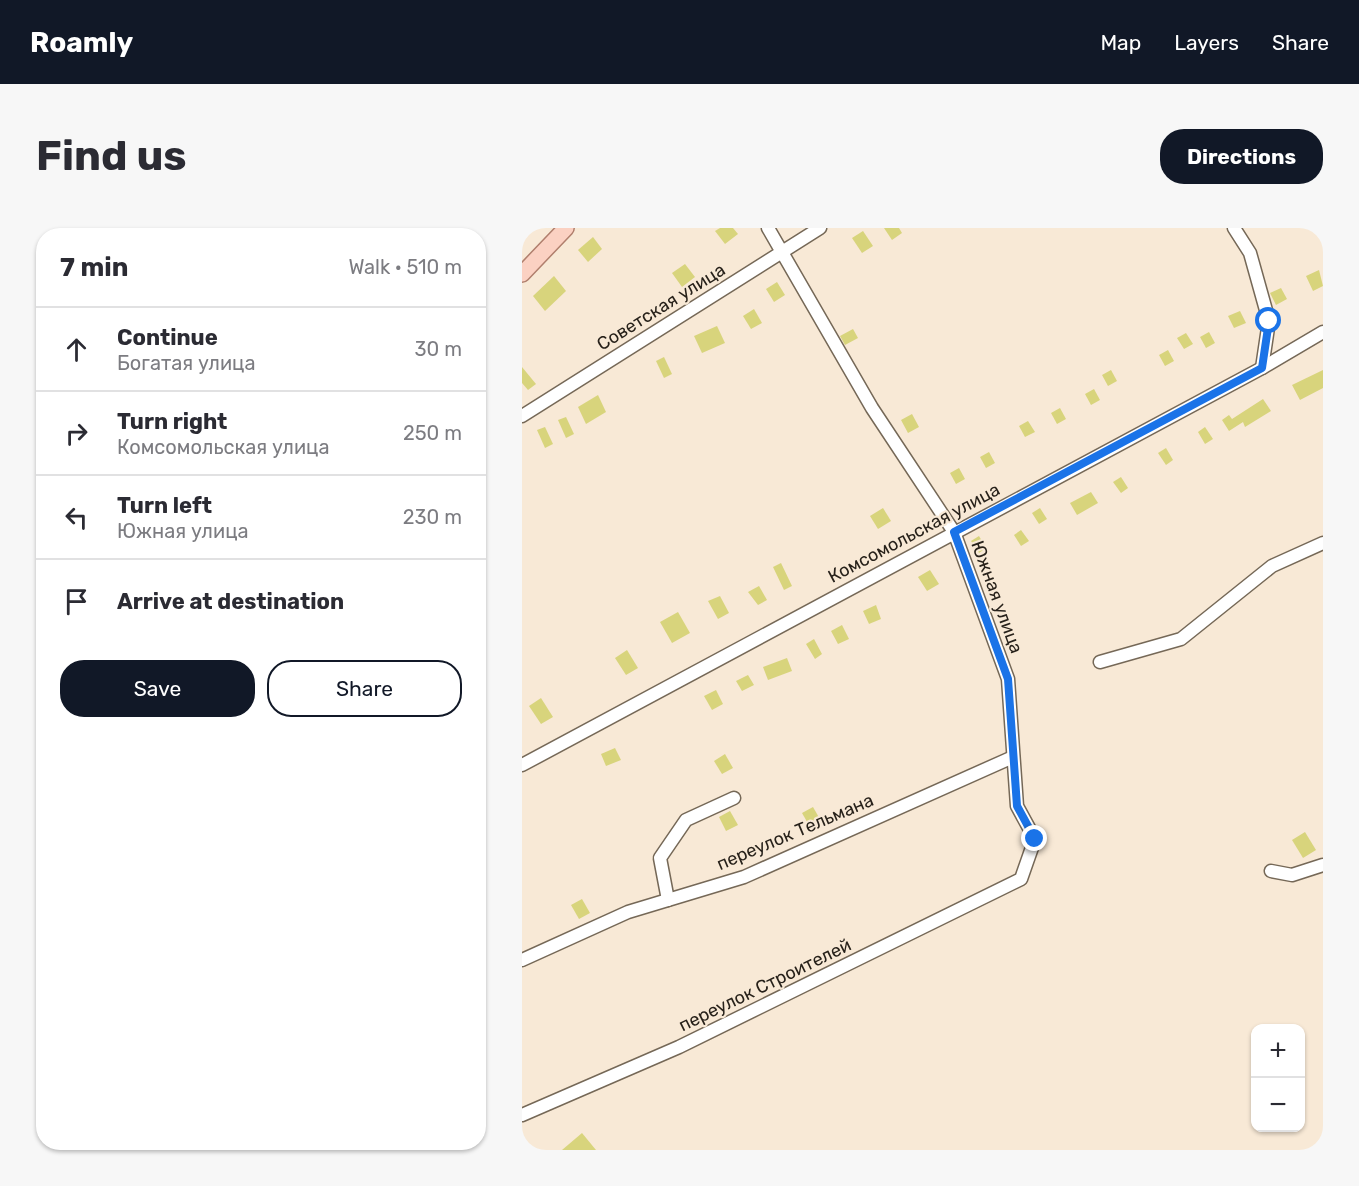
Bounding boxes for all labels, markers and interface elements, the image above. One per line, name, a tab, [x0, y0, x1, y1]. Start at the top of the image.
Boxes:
text: Roamly	[30, 26, 133, 59]
text: Map	[1100, 30, 1141, 55]
text: Layers	[1174, 30, 1239, 55]
text: Share	[1272, 30, 1329, 55]
button: Directions	[1160, 129, 1323, 184]
text: Find us	[36, 131, 187, 181]
text: 7 min	[60, 252, 128, 283]
text: Walk · 510 m	[348, 255, 462, 279]
street label: Советская улица	[593, 259, 729, 355]
route start	[1255, 307, 1281, 333]
text: Continue	[117, 324, 218, 351]
icon: ahead	[60, 333, 93, 366]
text: 30 m	[415, 337, 462, 361]
text: Богатая улица	[117, 351, 256, 375]
text: Turn right	[117, 408, 227, 435]
icon: right	[60, 417, 93, 450]
text: 250 m	[403, 421, 462, 445]
text: Комсомольская улица	[117, 435, 330, 459]
street label: Комсомольская улица	[824, 478, 1004, 588]
text: Turn left	[117, 492, 212, 519]
icon: left	[60, 501, 93, 534]
text: 230 m	[403, 505, 462, 529]
text: Южная улица	[117, 519, 249, 543]
street label: Южная улица	[966, 538, 1028, 656]
icon: arrive	[60, 585, 93, 618]
text: Arrive at destination	[117, 588, 344, 615]
button: Save	[60, 660, 255, 717]
button: Share	[267, 660, 462, 717]
street label: переулок Тельмана	[713, 789, 877, 875]
route end	[1021, 825, 1047, 851]
street label: переулок Строителей	[675, 934, 855, 1036]
map controls	[1251, 1024, 1305, 1132]
button: +	[1251, 1024, 1305, 1078]
button: −	[1251, 1078, 1305, 1132]

